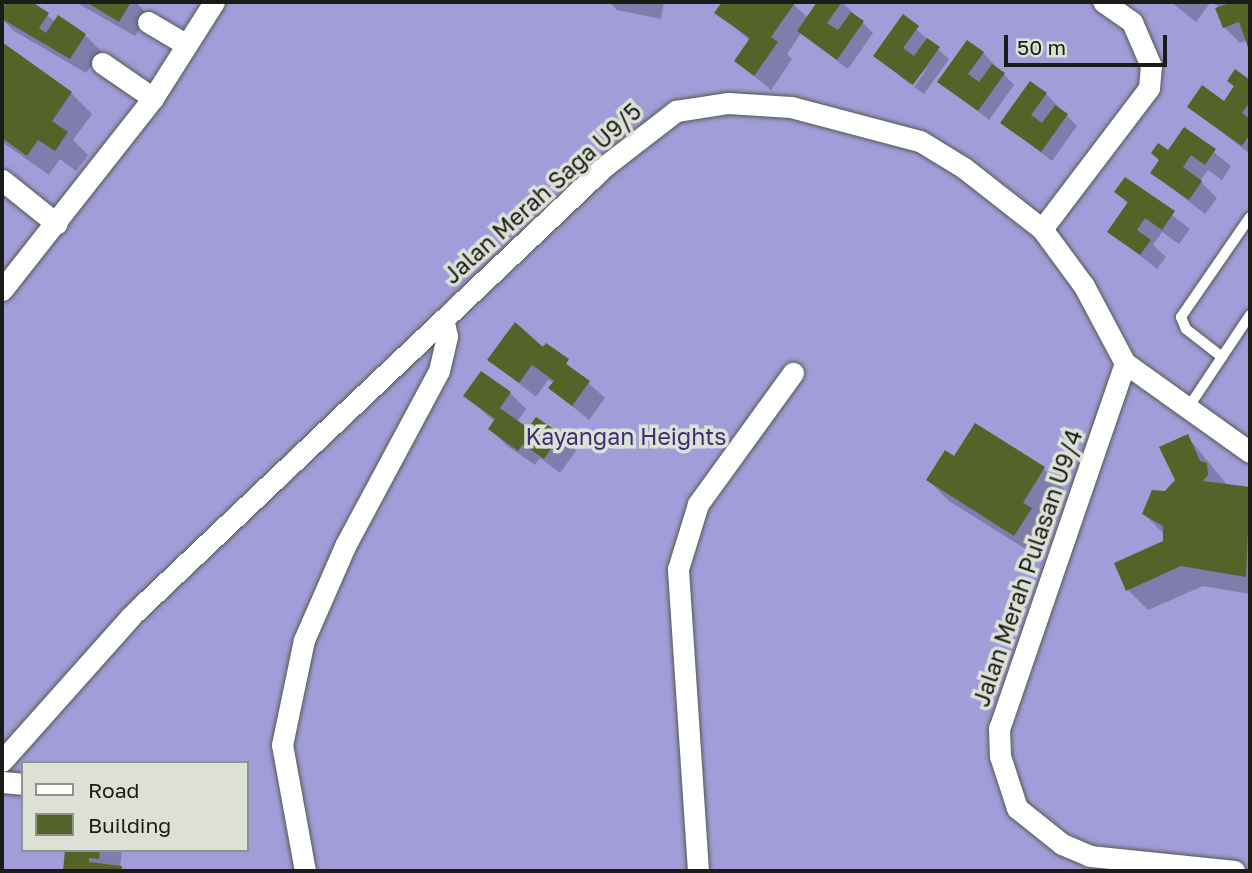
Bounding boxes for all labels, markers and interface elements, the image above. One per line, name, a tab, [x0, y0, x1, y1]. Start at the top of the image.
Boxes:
scale bar	[1007, 21, 1170, 65]
text: 50 m	[1017, 34, 1066, 60]
street label: Jalan Merah Saga U9/5	[437, 97, 647, 289]
park label: Kayangan Heights	[526, 422, 726, 450]
street label: Jalan Merah Pulasan U9/4	[967, 426, 1087, 710]
legend	[21, 761, 248, 852]
text: Road	[88, 777, 139, 803]
text: Building	[88, 812, 171, 838]

